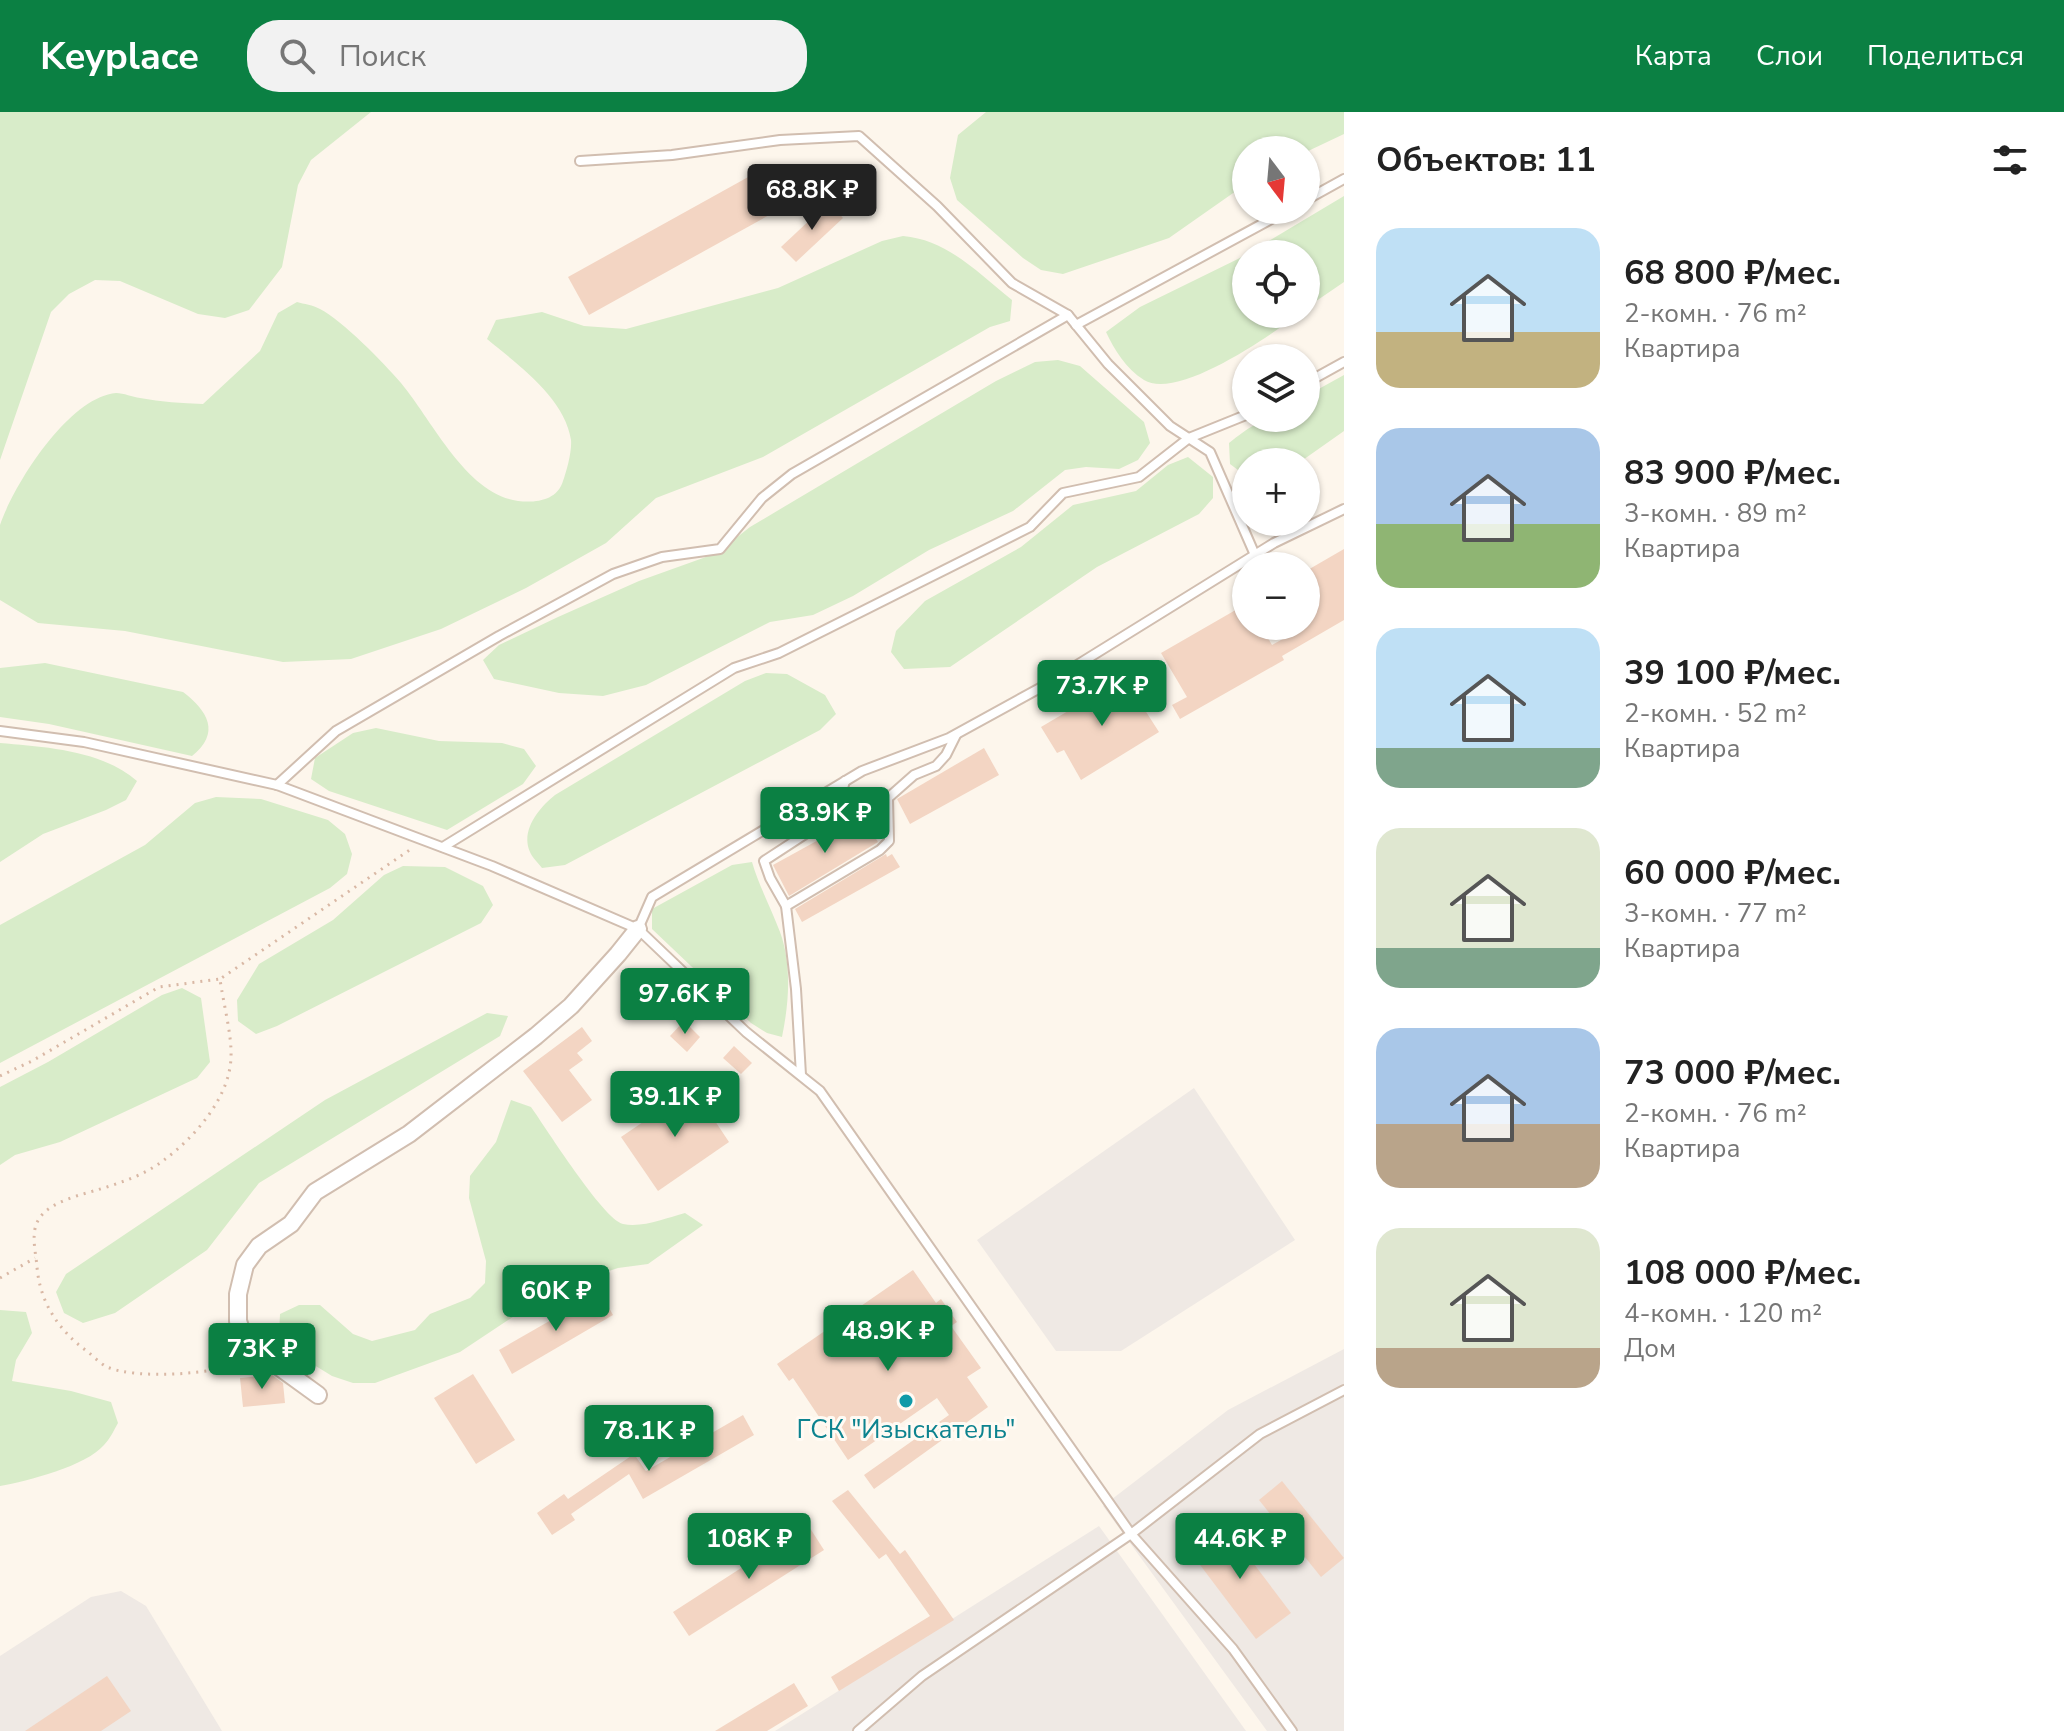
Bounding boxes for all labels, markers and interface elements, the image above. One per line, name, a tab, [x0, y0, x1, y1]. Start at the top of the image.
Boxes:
search box	[247, 20, 807, 92]
text: Keyplace	[40, 31, 199, 82]
icon: search	[275, 34, 319, 78]
text: Поиск	[339, 36, 426, 77]
text: Карта	[1635, 37, 1712, 75]
text: Слои	[1756, 37, 1823, 75]
text: Поделиться	[1867, 37, 2024, 75]
north arrow	[1232, 136, 1320, 224]
map controls	[1232, 136, 1320, 640]
text: Объектов: 11	[1376, 137, 1596, 183]
icon: filters	[1988, 138, 2032, 182]
pin: 68.8K ₽	[738, 164, 886, 232]
text: 68.8K ₽	[765, 172, 859, 207]
button: locate	[1232, 240, 1320, 328]
text: 68 800 ₽/мес.	[1624, 250, 1841, 296]
icon: home	[1440, 260, 1536, 356]
text: 2-комн. · 76 m²	[1624, 296, 1807, 331]
text: Квартира	[1624, 331, 1740, 366]
button: layers	[1232, 344, 1320, 432]
button: +	[1232, 448, 1320, 536]
text: 83 900 ₽/мес.	[1624, 450, 1841, 496]
icon: home	[1440, 460, 1536, 556]
text: 3-комн. · 89 m²	[1624, 496, 1807, 531]
text: Квартира	[1624, 531, 1740, 566]
button: −	[1232, 552, 1320, 640]
text: 39 100 ₽/мес.	[1624, 650, 1841, 696]
pin: 73.7K ₽	[1028, 660, 1176, 728]
icon: home	[1440, 660, 1536, 756]
text: 73.7K ₽	[1055, 668, 1149, 703]
text: 2-комн. · 52 m²	[1624, 696, 1807, 731]
text: Квартира	[1624, 731, 1740, 766]
pin: 83.9K ₽	[751, 787, 899, 855]
text: 83.9K ₽	[778, 795, 872, 830]
text: 60 000 ₽/мес.	[1624, 850, 1841, 896]
icon: home	[1440, 860, 1536, 956]
text: 3-комн. · 77 m²	[1624, 896, 1807, 931]
text: Квартира	[1624, 931, 1740, 966]
pin: 97.6K ₽	[611, 968, 759, 1036]
text: 97.6K ₽	[638, 976, 732, 1011]
text: 73 000 ₽/мес.	[1624, 1050, 1841, 1096]
icon: home	[1440, 1060, 1536, 1156]
pin: 39.1K ₽	[601, 1071, 749, 1139]
text: 39.1K ₽	[628, 1079, 722, 1114]
text: 2-комн. · 76 m²	[1624, 1096, 1807, 1131]
text: Квартира	[1624, 1131, 1740, 1166]
text: 108 000 ₽/мес.	[1624, 1250, 1861, 1296]
icon: home	[1440, 1260, 1536, 1356]
pin: 60K ₽	[500, 1265, 612, 1333]
text: 60K ₽	[520, 1273, 592, 1308]
text: 4-комн. · 120 m²	[1624, 1296, 1822, 1331]
pin: 48.9K ₽	[814, 1305, 962, 1373]
text: 48.9K ₽	[841, 1313, 935, 1348]
pin: 73K ₽	[206, 1323, 318, 1391]
text: 73K ₽	[226, 1331, 298, 1366]
text: Дом	[1624, 1331, 1676, 1366]
marker: ГСК "Изыскатель"	[897, 1392, 915, 1410]
pin: 78.1K ₽	[575, 1405, 723, 1473]
place label: ГСК "Изыскатель"	[796, 1412, 1016, 1447]
text: 78.1K ₽	[602, 1413, 696, 1448]
pin: 108K ₽	[684, 1513, 814, 1581]
pin: 44.6K ₽	[1166, 1513, 1314, 1581]
text: 108K ₽	[706, 1521, 792, 1556]
text: 44.6K ₽	[1193, 1521, 1287, 1556]

